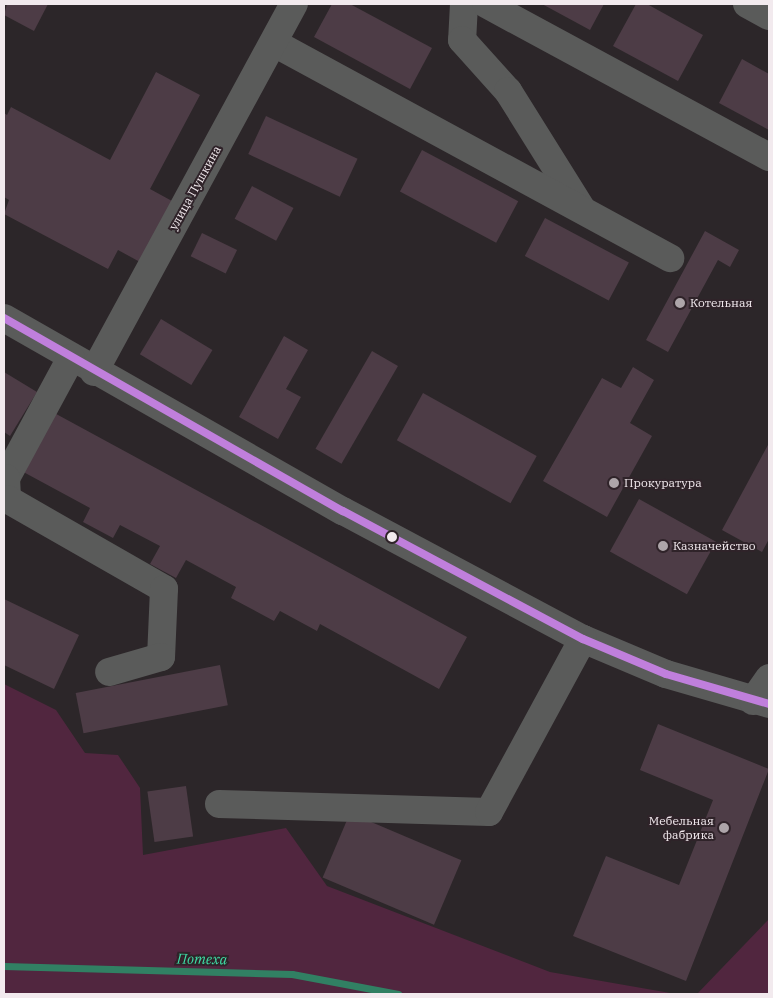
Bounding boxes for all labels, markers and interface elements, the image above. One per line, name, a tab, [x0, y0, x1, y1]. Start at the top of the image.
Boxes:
street label: улица Пушкина	[166, 143, 224, 233]
place label: Котельная	[690, 296, 753, 310]
marker: Котельная	[674, 297, 686, 309]
place label: Прокуратура	[624, 476, 702, 490]
marker: Прокуратура	[608, 477, 620, 489]
unlabelled marker	[387, 532, 397, 542]
place label: Казначейство	[673, 539, 755, 553]
marker: Казначейство	[657, 540, 669, 552]
place label: Мебельная фабрика	[649, 814, 714, 842]
marker: Мебельная фабрика	[718, 822, 730, 834]
water label: Потеха	[177, 950, 227, 968]

